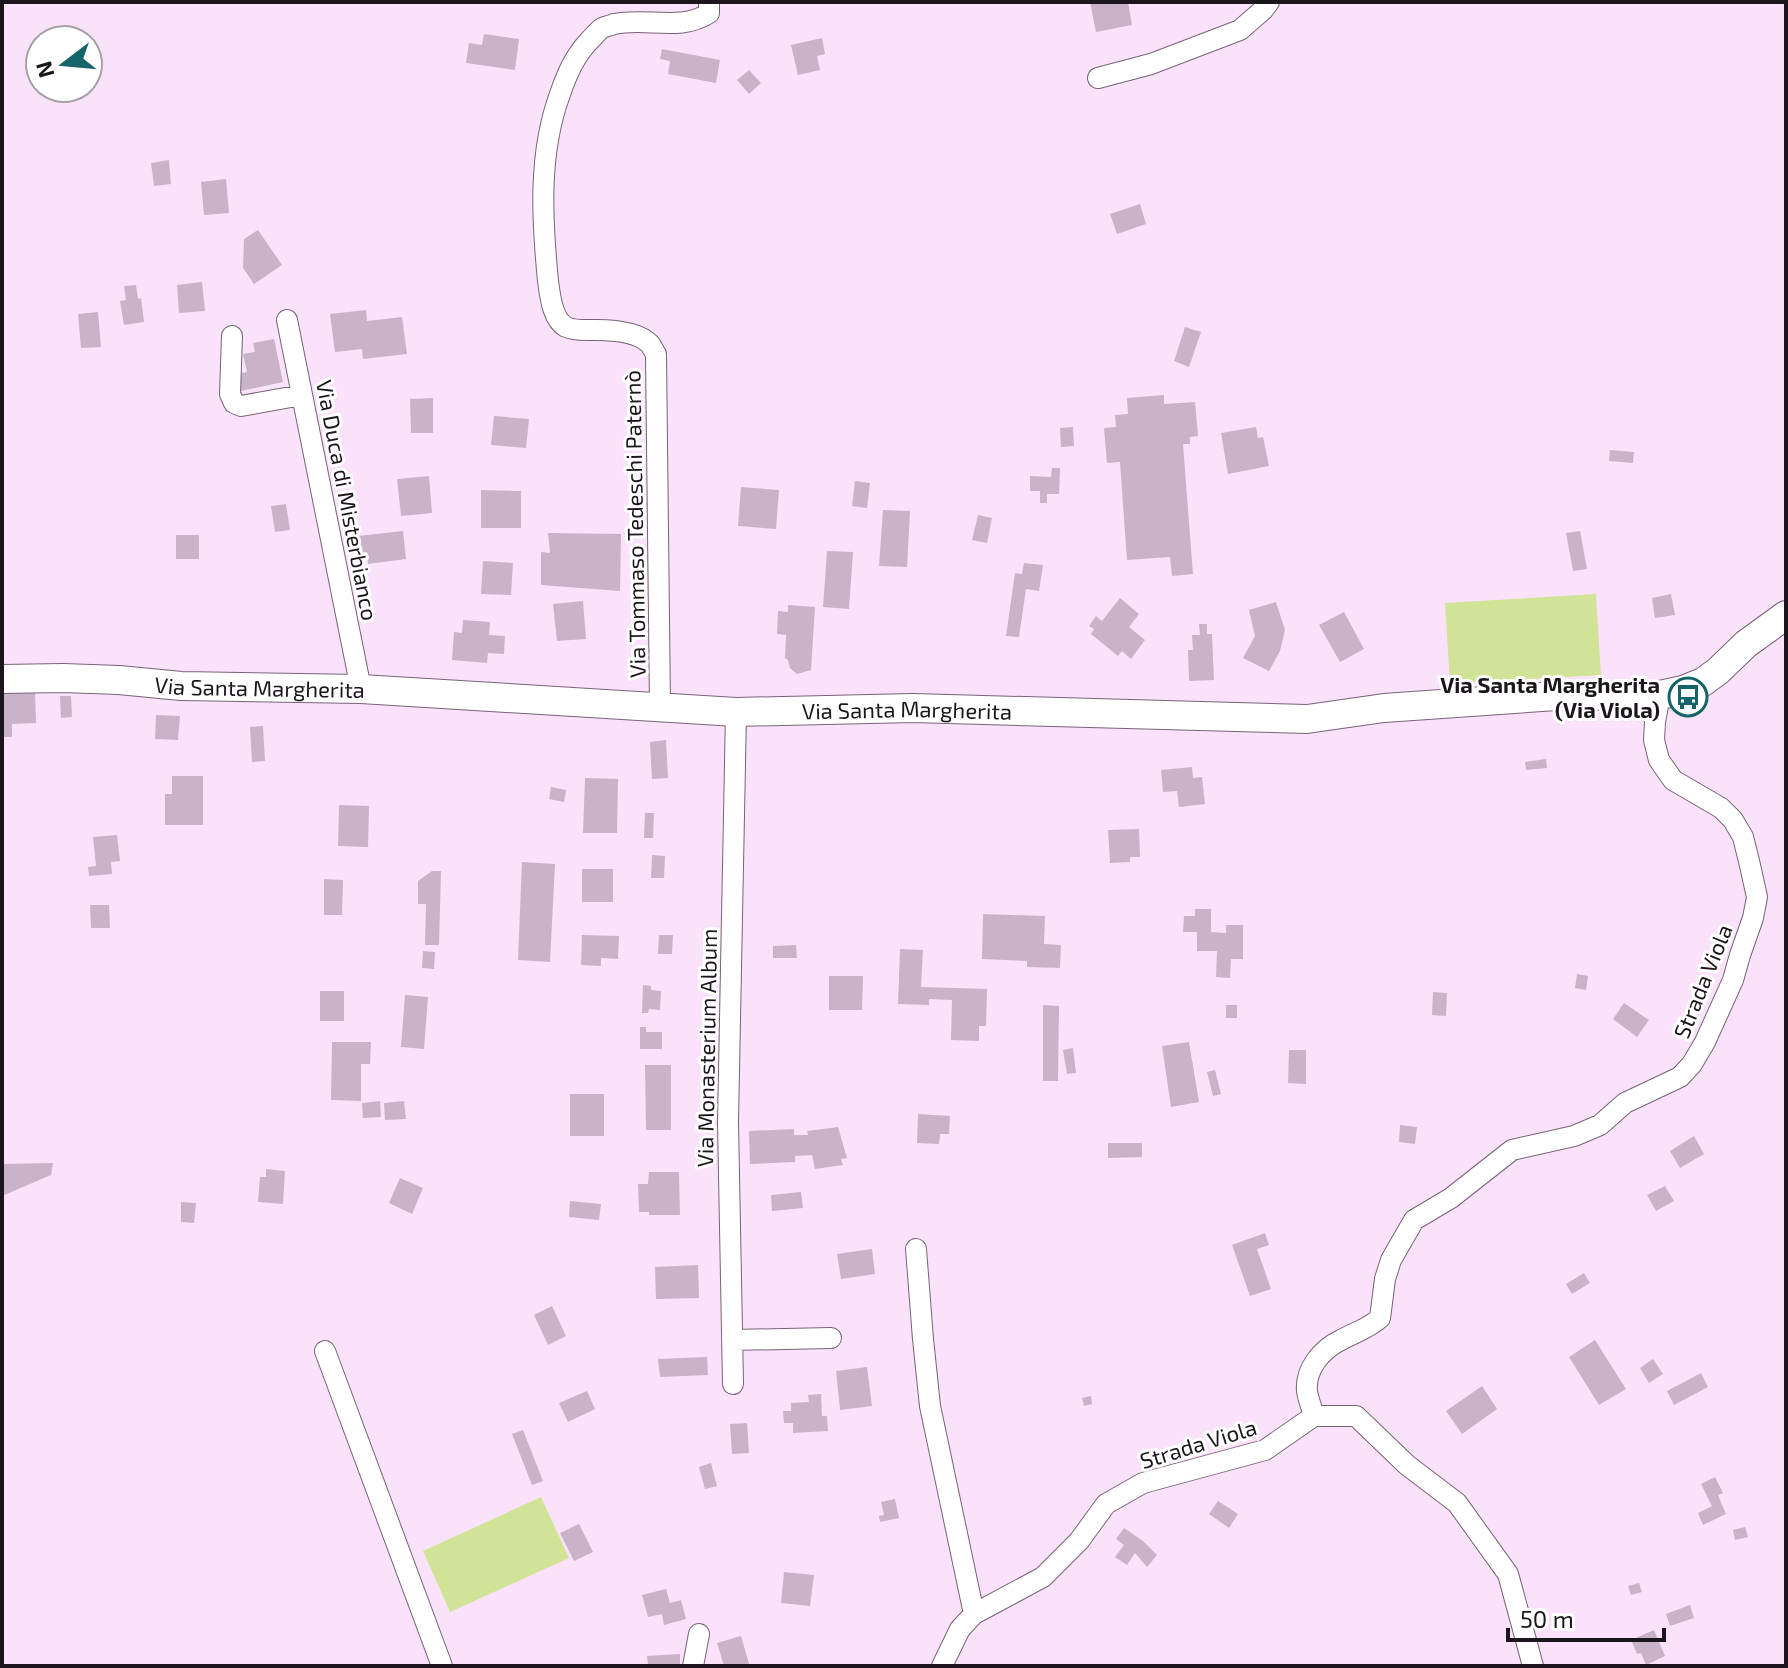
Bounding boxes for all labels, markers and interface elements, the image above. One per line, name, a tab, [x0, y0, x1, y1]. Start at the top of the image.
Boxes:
north arrow	[24, 24, 104, 104]
text: N	[29, 59, 58, 81]
street label: Via Tommaso Tedeschi Paternò	[618, 370, 650, 678]
street label: Via Duca di Misterbianco	[312, 377, 384, 623]
street label: Via Santa Margherita	[153, 671, 365, 702]
place label: Via Santa Margherita (Via Viola)	[1440, 671, 1660, 722]
bus stop icon: Via Santa Margherita (Via Viola)	[1667, 676, 1709, 718]
street label: Via Santa Margherita	[802, 695, 1012, 724]
street label: Strada Viola	[1667, 920, 1737, 1042]
street label: Via Monasterium Album	[691, 928, 721, 1168]
street label: Strada Viola	[1137, 1413, 1259, 1473]
scale bar	[1508, 1592, 1664, 1642]
text: 50 m	[1520, 1604, 1574, 1633]

